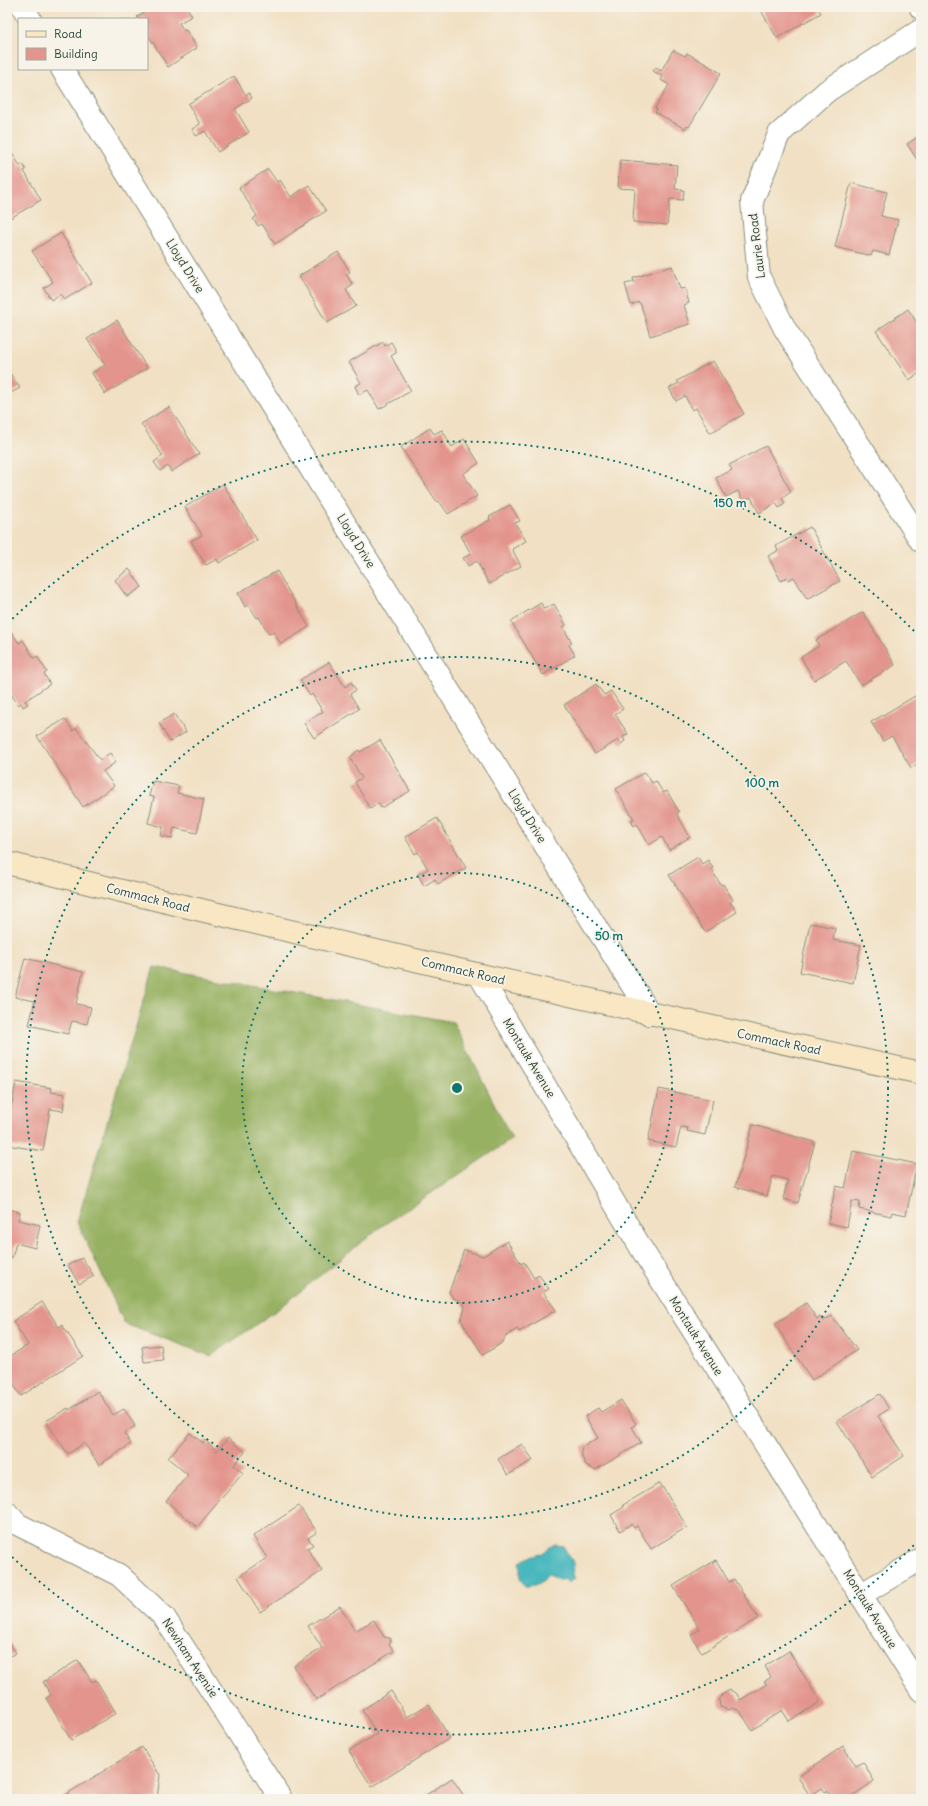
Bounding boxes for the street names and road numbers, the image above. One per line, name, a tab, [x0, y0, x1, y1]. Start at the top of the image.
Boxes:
street label: Laurie Road	[745, 213, 768, 279]
street label: Lloyd Drive	[163, 236, 208, 296]
street label: Lloyd Drive	[334, 511, 379, 571]
street label: Lloyd Drive	[505, 786, 550, 846]
street label: Commack Road	[105, 880, 191, 915]
street label: Commack Road	[420, 954, 506, 987]
street label: Montauk Avenue	[500, 1015, 559, 1100]
street label: Commack Road	[736, 1025, 823, 1058]
street label: Montauk Avenue	[666, 1293, 727, 1378]
street label: Montauk Avenue	[840, 1566, 901, 1651]
street label: Newham Avenue	[159, 1615, 222, 1700]

